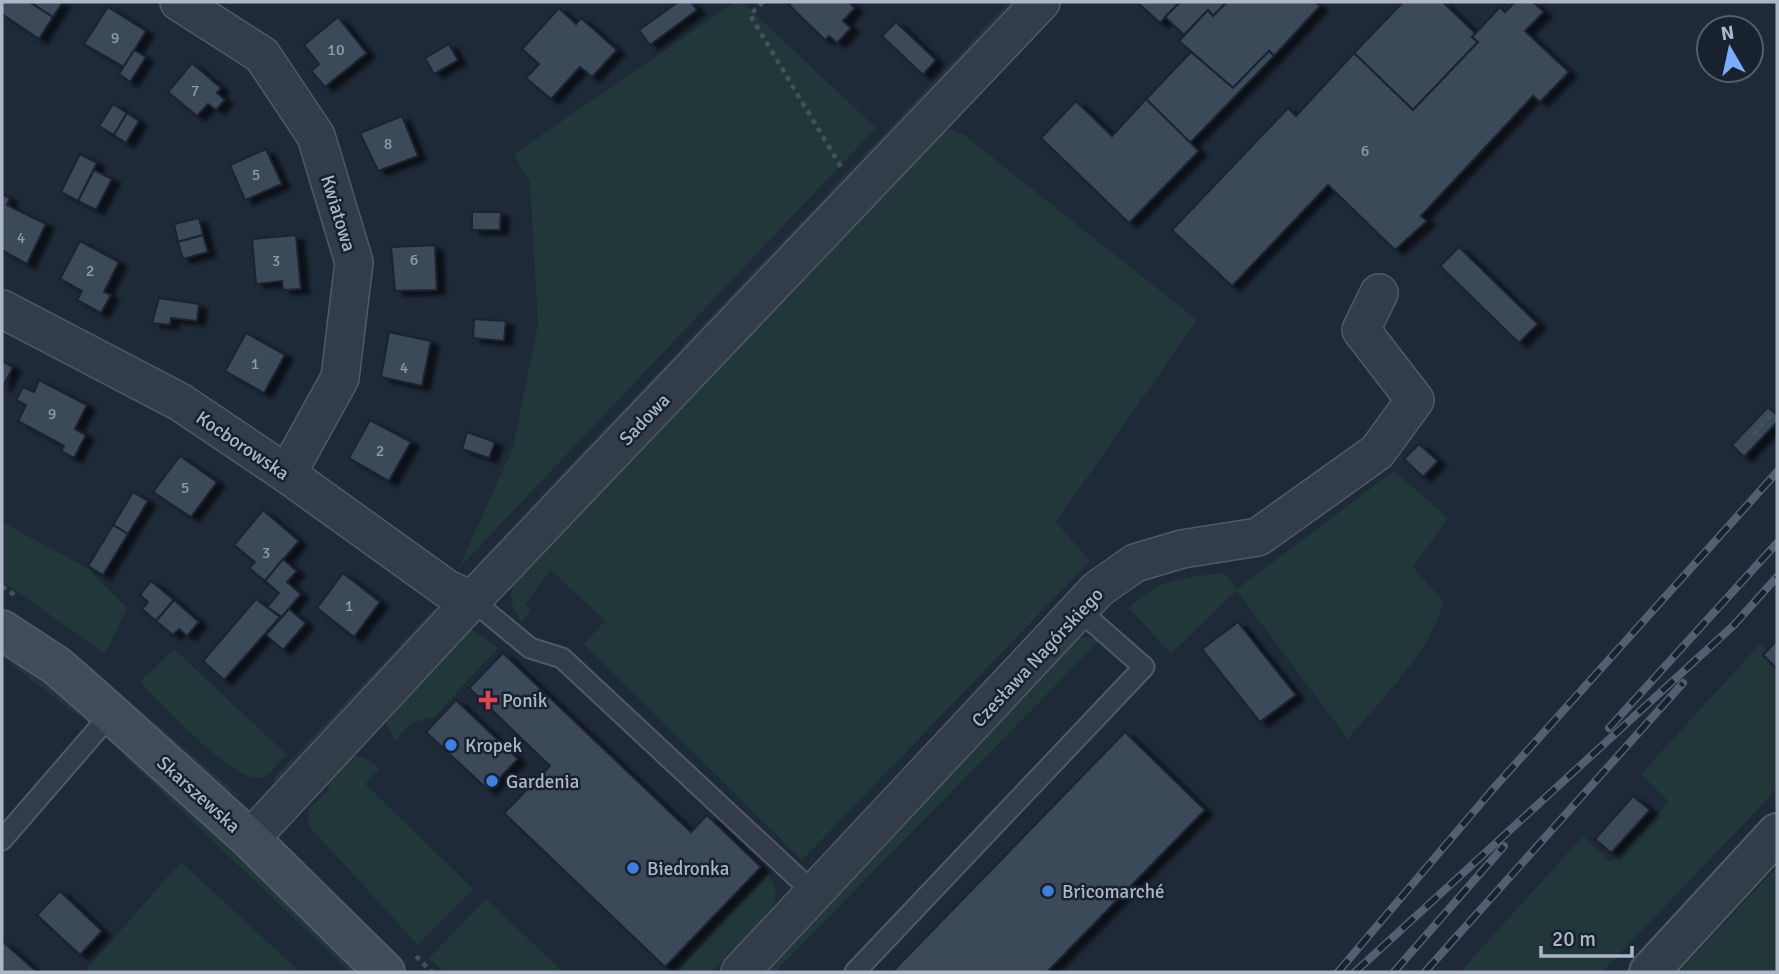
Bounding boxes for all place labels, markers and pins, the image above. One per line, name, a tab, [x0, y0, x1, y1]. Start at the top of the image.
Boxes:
place label: Ponik	[502, 689, 548, 713]
marker: Ponik	[480, 692, 496, 708]
place label: Kropek	[465, 734, 522, 758]
marker: Kropek	[443, 737, 459, 753]
place label: Gardenia	[506, 770, 579, 794]
marker: Gardenia	[484, 773, 500, 789]
place label: Biedronka	[647, 857, 729, 881]
marker: Biedronka	[625, 860, 641, 876]
place label: Bricomarché	[1062, 880, 1165, 904]
marker: Bricomarché	[1040, 883, 1056, 899]

